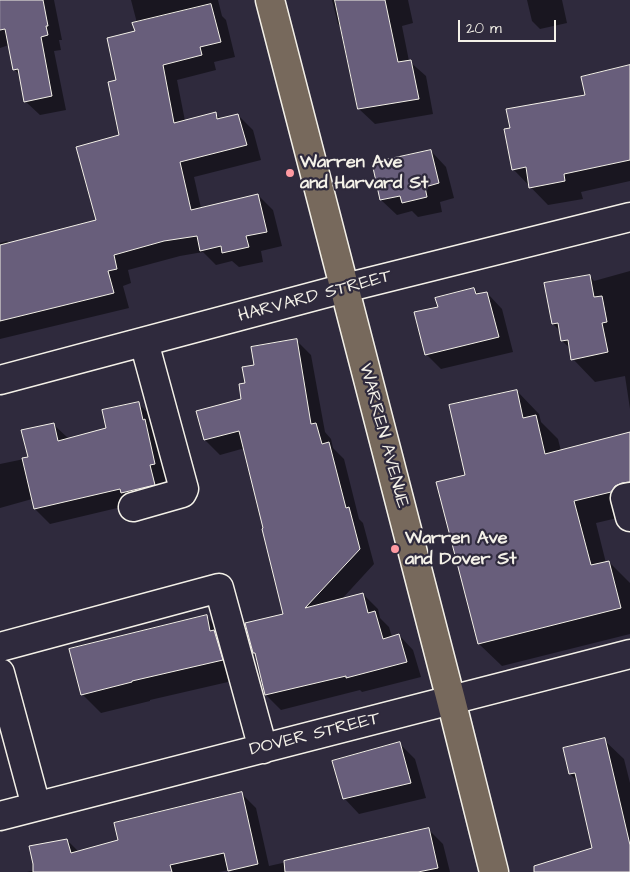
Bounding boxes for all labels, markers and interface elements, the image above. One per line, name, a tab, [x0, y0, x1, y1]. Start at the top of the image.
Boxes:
scale bar	[460, 10, 558, 42]
text: 20 m	[466, 18, 502, 39]
place label: Warren Ave and Harvard St	[300, 152, 428, 194]
marker: Warren Ave and Harvard St	[284, 167, 296, 179]
street label: HARVARD STREET	[236, 266, 394, 328]
street label: WARREN AVENUE	[353, 361, 413, 511]
place label: Warren Ave and Dover St	[405, 528, 516, 570]
marker: Warren Ave and Dover St	[389, 543, 401, 555]
street label: DOVER STREET	[247, 708, 383, 762]

